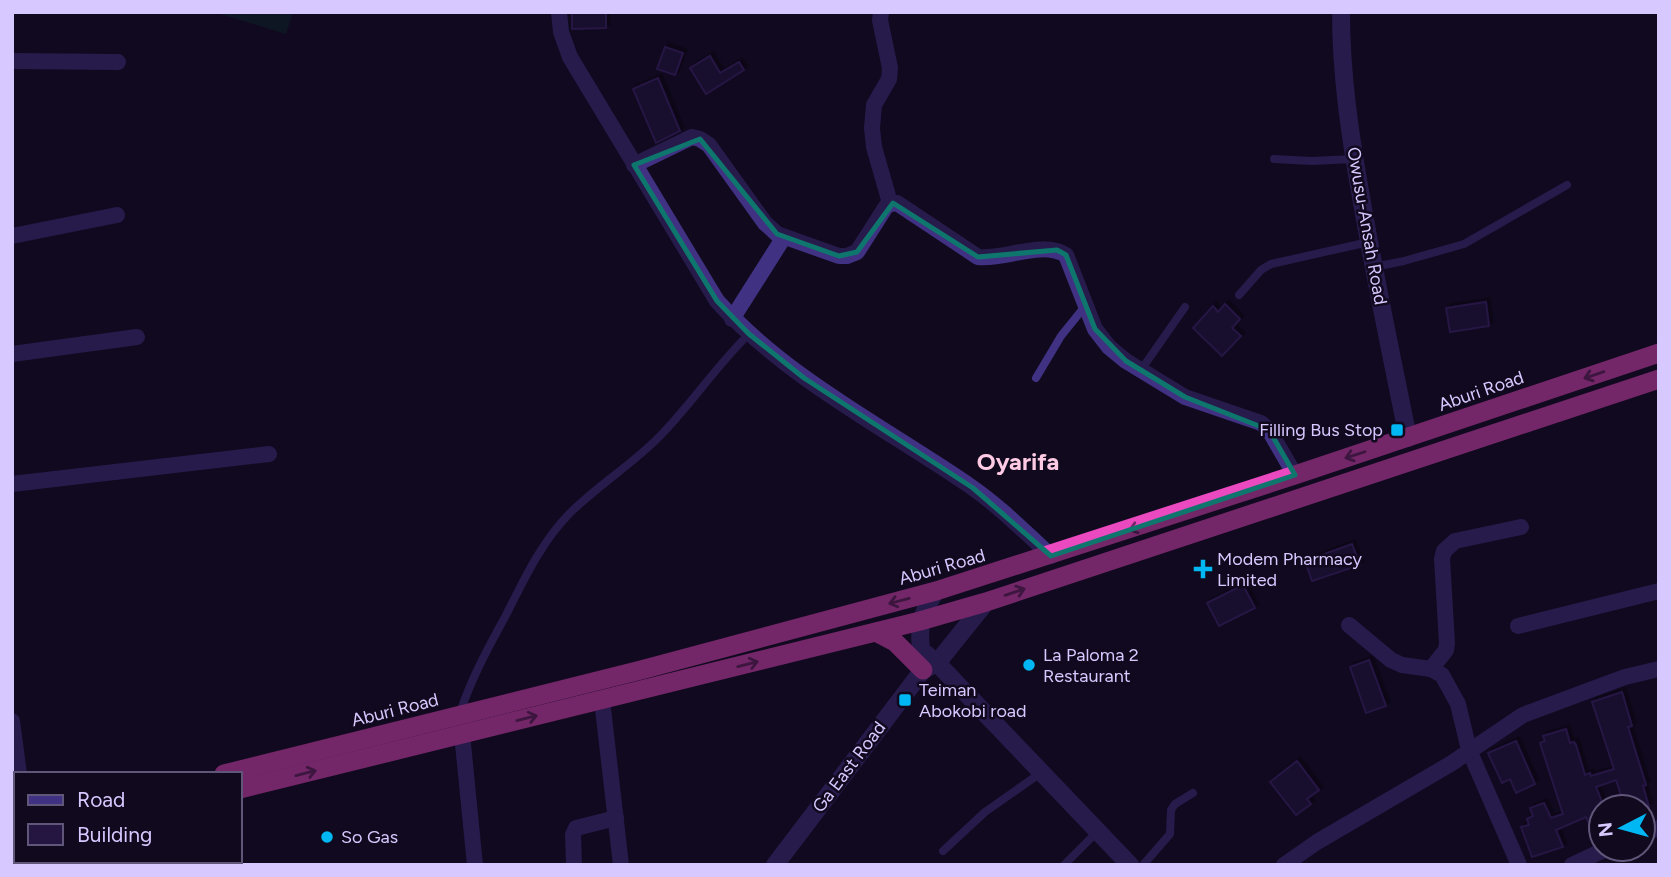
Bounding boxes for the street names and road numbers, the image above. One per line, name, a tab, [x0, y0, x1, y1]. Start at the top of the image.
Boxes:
street label: Owusu-Ansah Road	[1342, 145, 1392, 307]
street label: Aburi Road	[1435, 366, 1527, 416]
street label: Aburi Road	[896, 544, 988, 590]
street label: Aburi Road	[349, 689, 441, 731]
street label: Ga East Road	[808, 717, 890, 817]

